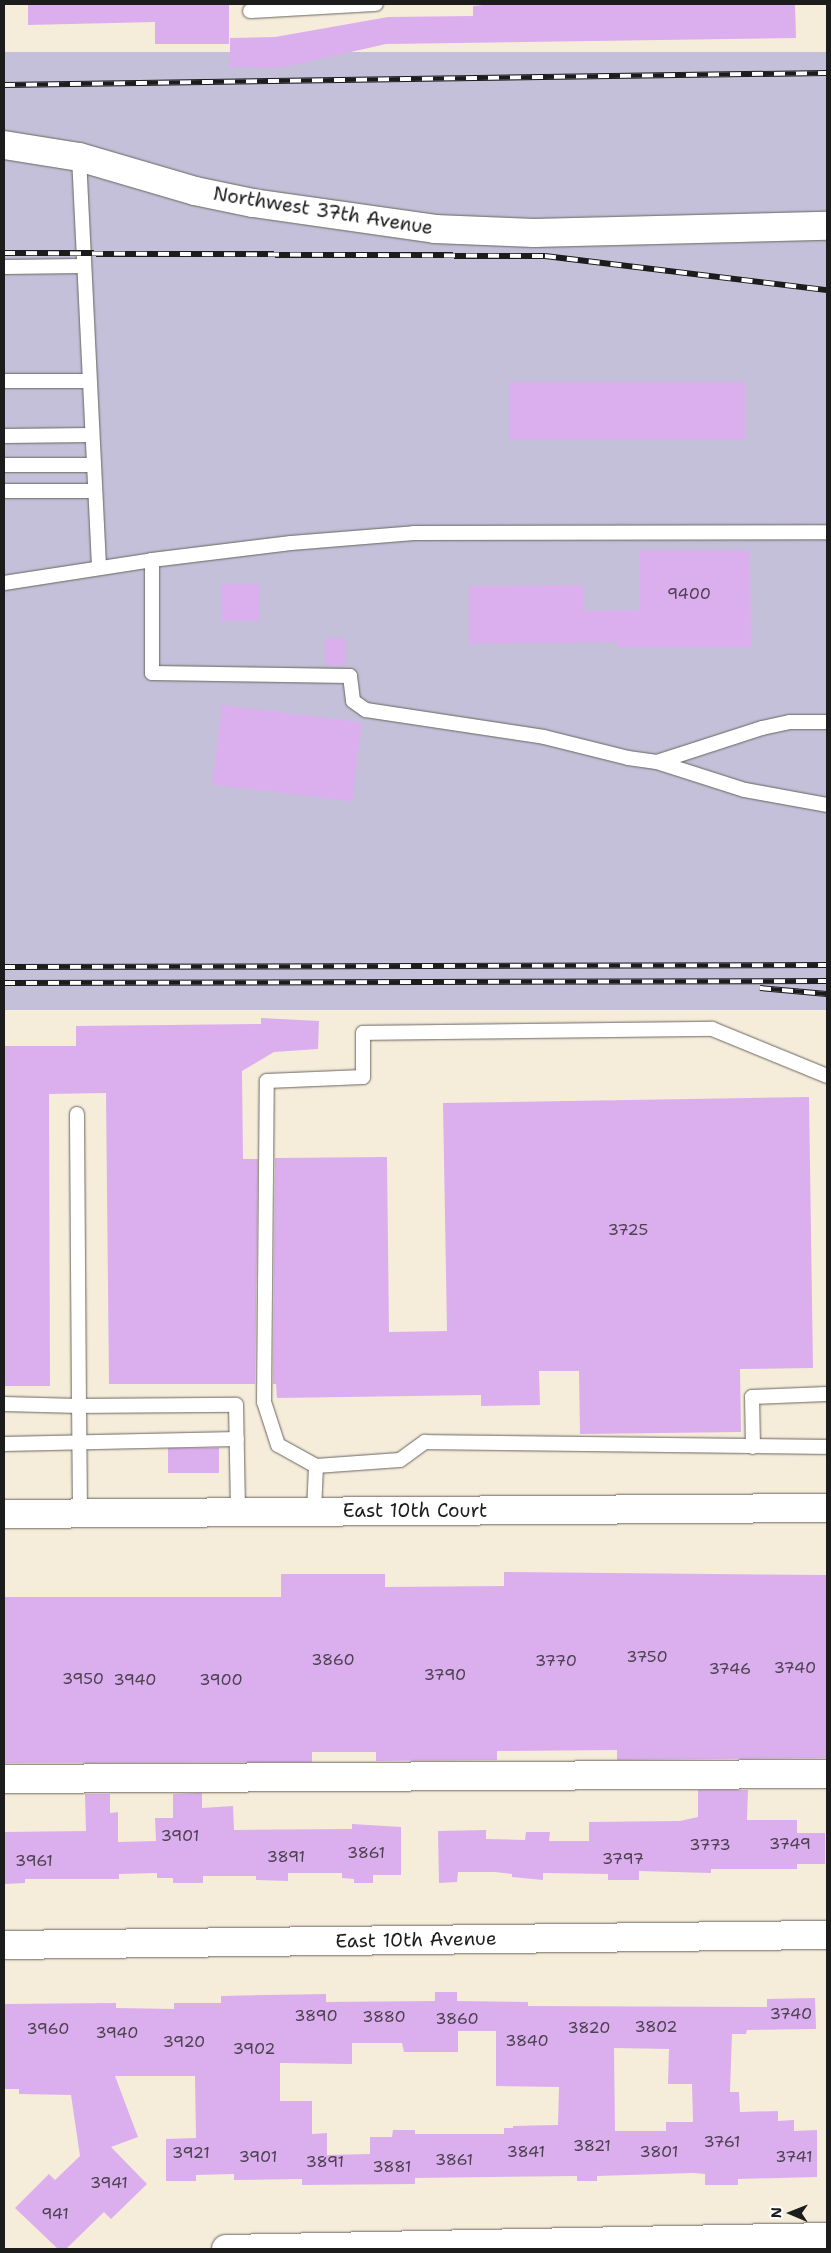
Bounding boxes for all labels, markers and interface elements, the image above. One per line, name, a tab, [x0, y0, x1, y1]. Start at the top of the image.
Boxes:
street label: Northwest 37th Avenue	[212, 182, 434, 240]
house number: 9400	[667, 584, 711, 604]
house number: 3725	[608, 1220, 648, 1240]
street label: East 10th Court	[343, 1500, 487, 1522]
house number: 3750	[626, 1647, 668, 1667]
house number: 3860	[311, 1650, 355, 1670]
house number: 3770	[535, 1651, 577, 1671]
house number: 3740	[774, 1658, 816, 1678]
house number: 3746	[709, 1659, 751, 1679]
house number: 3790	[424, 1665, 466, 1685]
house number: 3950	[62, 1669, 104, 1689]
house number: 3940	[113, 1670, 157, 1690]
house number: 3900	[199, 1670, 243, 1690]
house number: 3901	[161, 1826, 199, 1846]
house number: 3749	[769, 1834, 811, 1854]
house number: 3773	[689, 1835, 731, 1855]
house number: 3861	[347, 1843, 385, 1863]
house number: 3891	[267, 1847, 305, 1867]
house number: 3797	[602, 1849, 644, 1869]
house number: 3961	[15, 1851, 53, 1871]
street label: East 10th Avenue	[335, 1927, 497, 1953]
house number: 3740	[770, 2004, 812, 2024]
house number: 3890	[294, 2006, 338, 2026]
house number: 3880	[362, 2007, 406, 2027]
house number: 3860	[435, 2009, 479, 2029]
house number: 3802	[634, 2017, 678, 2037]
house number: 3820	[568, 2018, 610, 2038]
house number: 3960	[26, 2019, 70, 2039]
house number: 3940	[95, 2023, 139, 2043]
house number: 3840	[505, 2031, 549, 2051]
house number: 3920	[163, 2032, 205, 2052]
house number: 3902	[233, 2039, 275, 2059]
house number: 3761	[703, 2132, 741, 2152]
house number: 3821	[573, 2136, 611, 2156]
house number: 3841	[507, 2142, 545, 2162]
house number: 3801	[639, 2142, 679, 2162]
house number: 3921	[172, 2143, 210, 2163]
house number: 3901	[239, 2147, 277, 2167]
house number: 3741	[775, 2147, 813, 2167]
house number: 3861	[435, 2150, 473, 2170]
house number: 3891	[306, 2152, 344, 2172]
house number: 3881	[373, 2157, 411, 2177]
house number: 3941	[90, 2173, 128, 2193]
north arrow	[766, 2188, 816, 2238]
house number: 941	[41, 2204, 69, 2224]
text: N	[767, 2207, 785, 2218]

